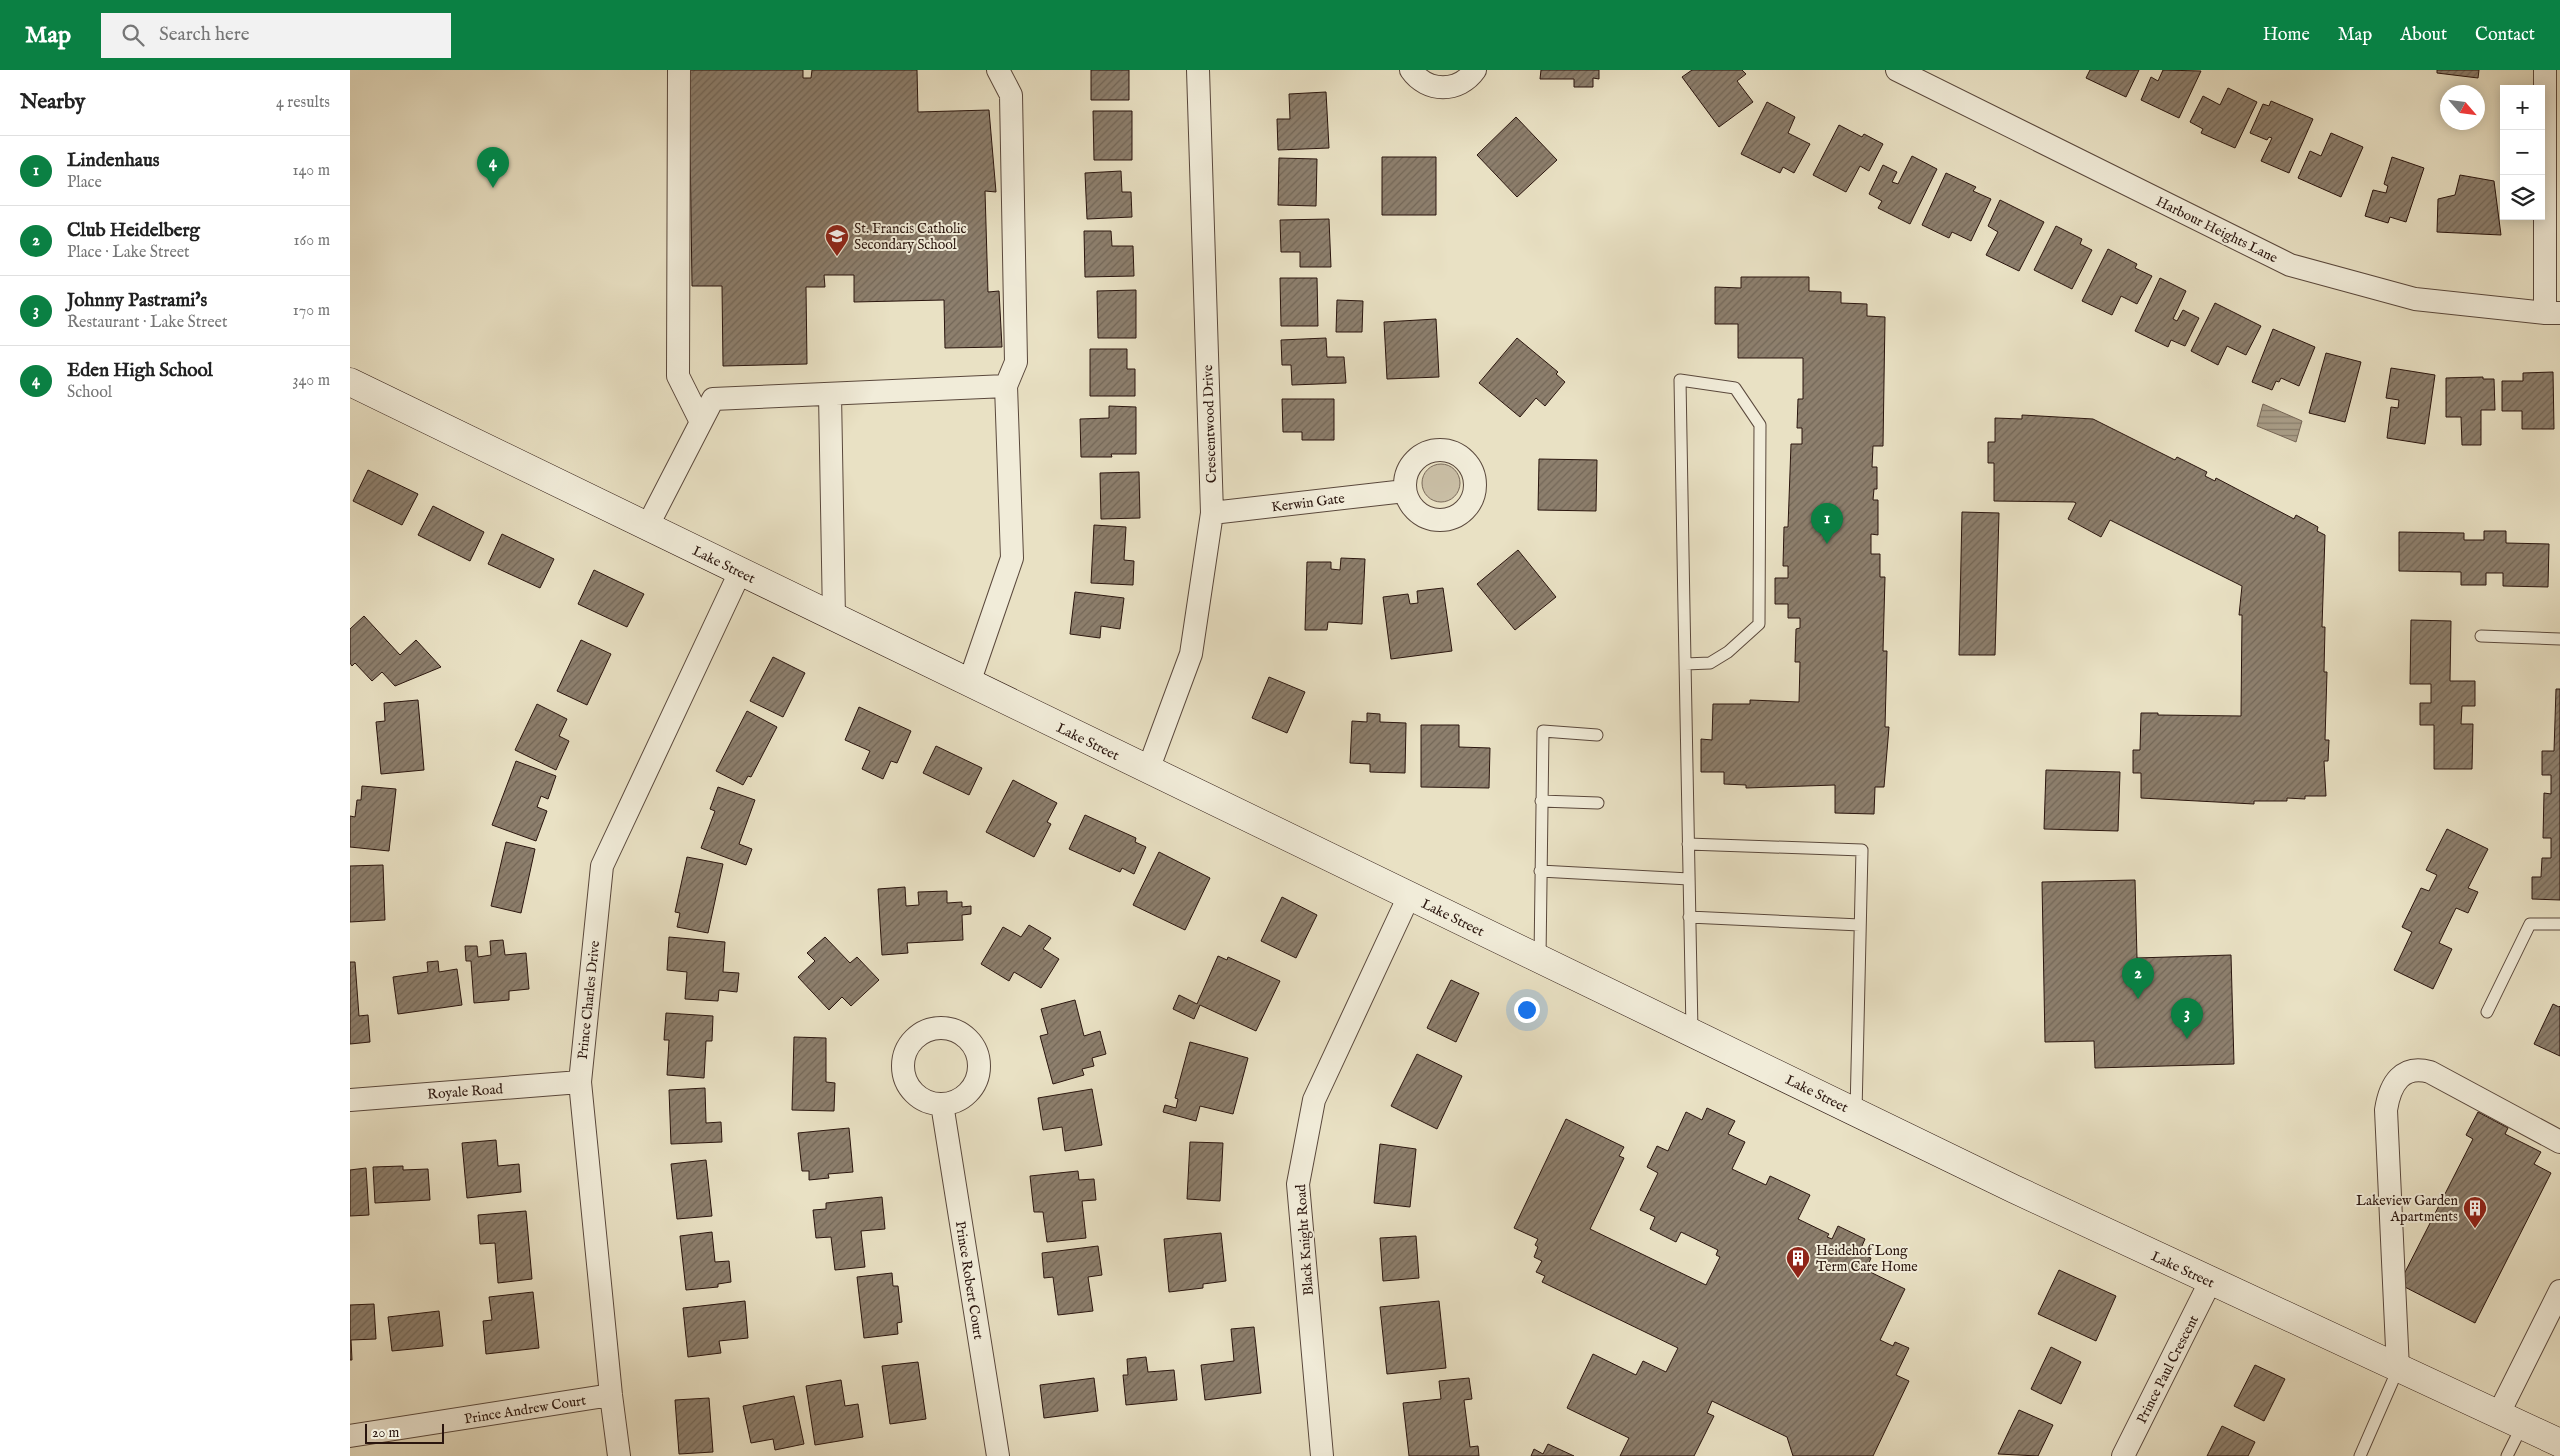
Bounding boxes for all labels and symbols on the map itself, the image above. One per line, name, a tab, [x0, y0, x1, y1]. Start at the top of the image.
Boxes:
north arrow	[2440, 85, 2485, 130]
pin: 4	[477, 147, 509, 188]
street label: Harbour Heights Lane	[2153, 193, 2281, 267]
place label: St. Francis Catholic Secondary School	[854, 220, 966, 254]
school or university icon: St. Francis Catholic Secondary School	[824, 223, 850, 257]
street label: Crescentwood Drive	[1199, 364, 1221, 483]
street label: Kerwin Gate	[1271, 490, 1346, 516]
pin: 1	[1811, 503, 1843, 544]
street label: Lake Street	[689, 542, 758, 588]
street label: Lake Street	[1053, 719, 1122, 765]
street label: Lake Street	[1418, 895, 1487, 941]
street label: Prince Charles Drive	[574, 939, 604, 1060]
pin: 2	[2122, 958, 2154, 999]
your location	[1514, 997, 1540, 1023]
pin: 3	[2171, 998, 2203, 1039]
street label: Lake Street	[1782, 1071, 1851, 1117]
street label: Royale Road	[427, 1080, 504, 1104]
street label: Black Knight Road	[1292, 1183, 1318, 1296]
place label: Lakeview Garden Apartments	[2356, 1192, 2459, 1226]
building icon: Lakeview Garden Apartments	[2462, 1195, 2488, 1229]
street label: Prince Robert Court	[951, 1220, 987, 1341]
place label: Heidehof Long Term Care Home	[1816, 1242, 1918, 1276]
building icon: Heidehof Long Term Care Home	[1785, 1245, 1811, 1279]
street label: Lake Street	[2148, 1247, 2217, 1292]
street label: Prince Paul Crescent	[2133, 1312, 2203, 1427]
street label: Prince Andrew Court	[463, 1391, 587, 1428]
scale bar	[365, 1421, 444, 1444]

